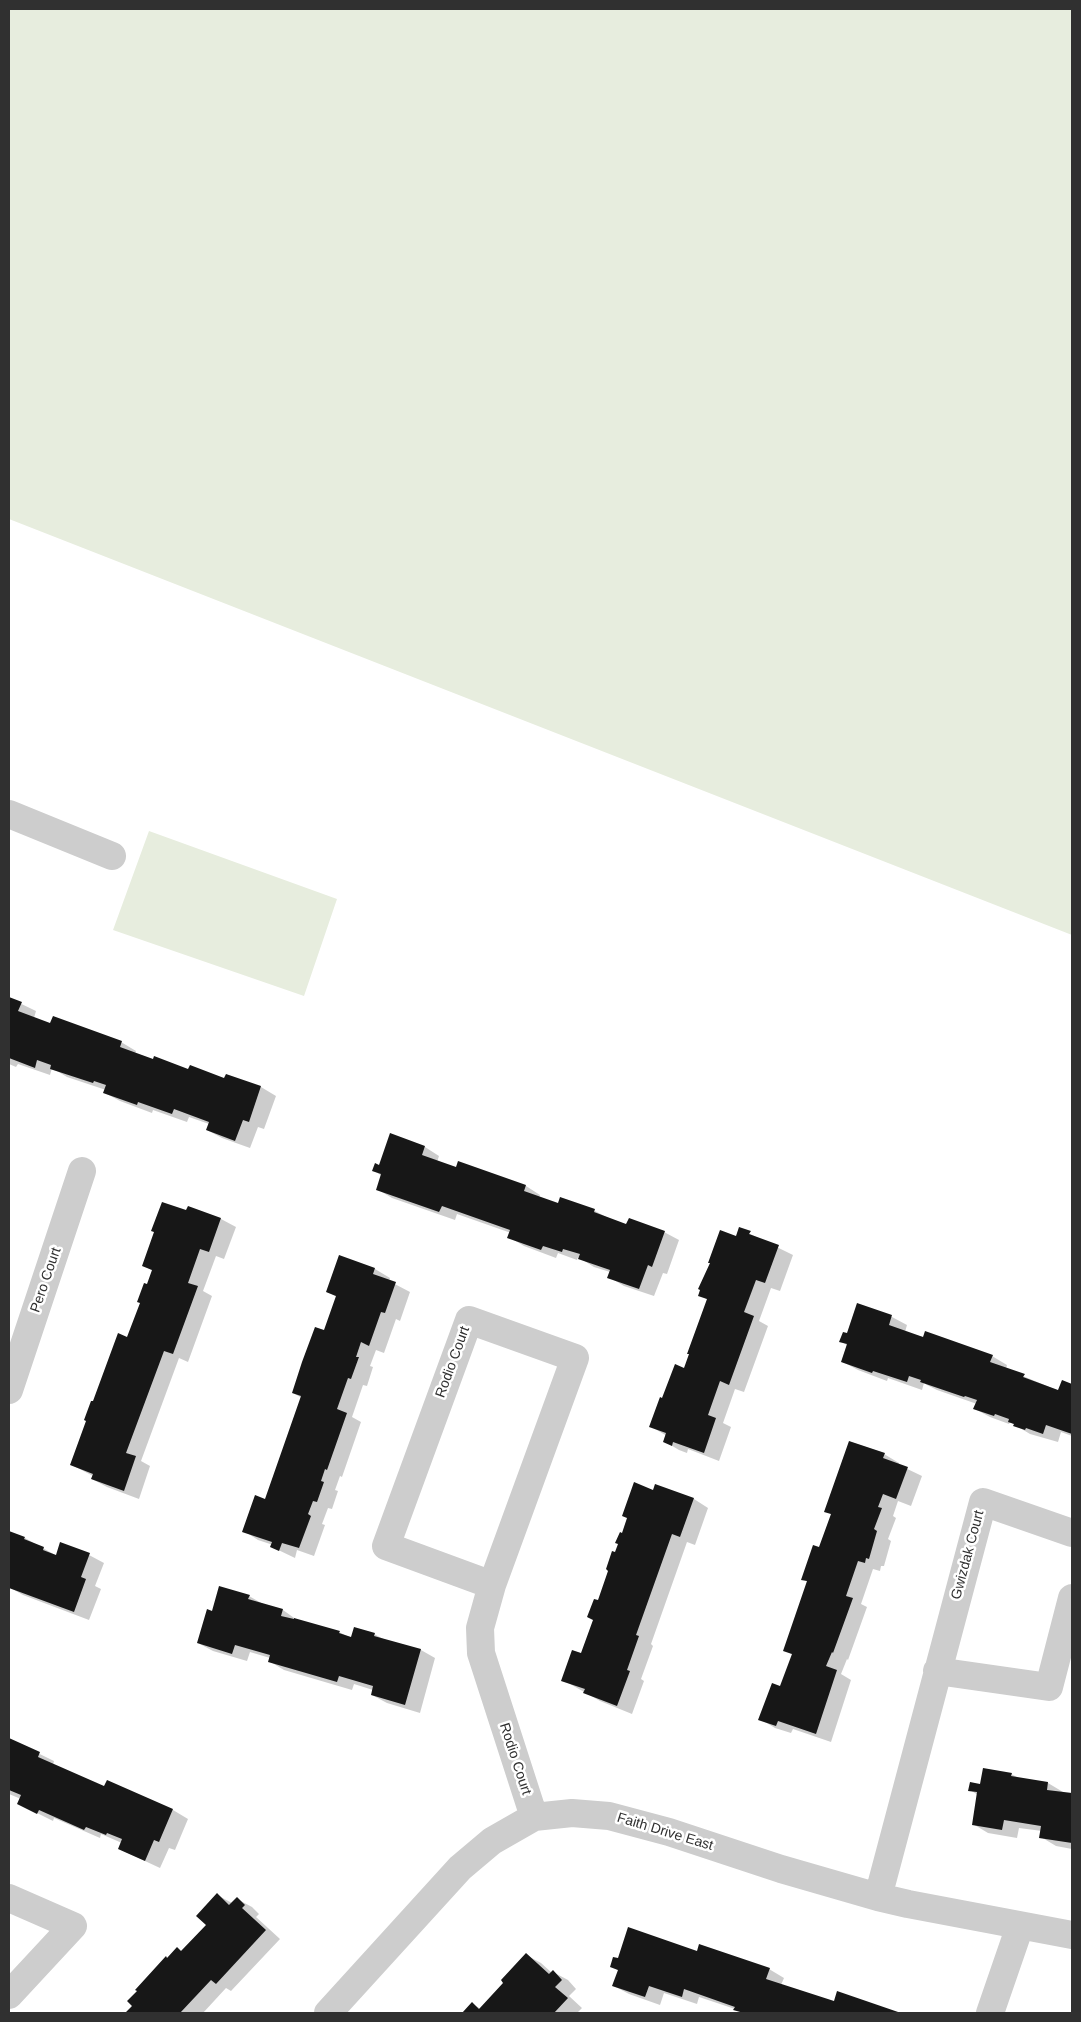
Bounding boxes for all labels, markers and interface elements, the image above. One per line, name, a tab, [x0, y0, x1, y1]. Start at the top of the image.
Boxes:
street label: Pero Court	[27, 1245, 65, 1315]
street label: Rodio Court	[432, 1324, 474, 1400]
street label: Gwizdak Court	[948, 1508, 988, 1602]
street label: Rodio Court	[495, 1721, 535, 1797]
street label: Faith Drive East	[615, 1809, 715, 1855]

